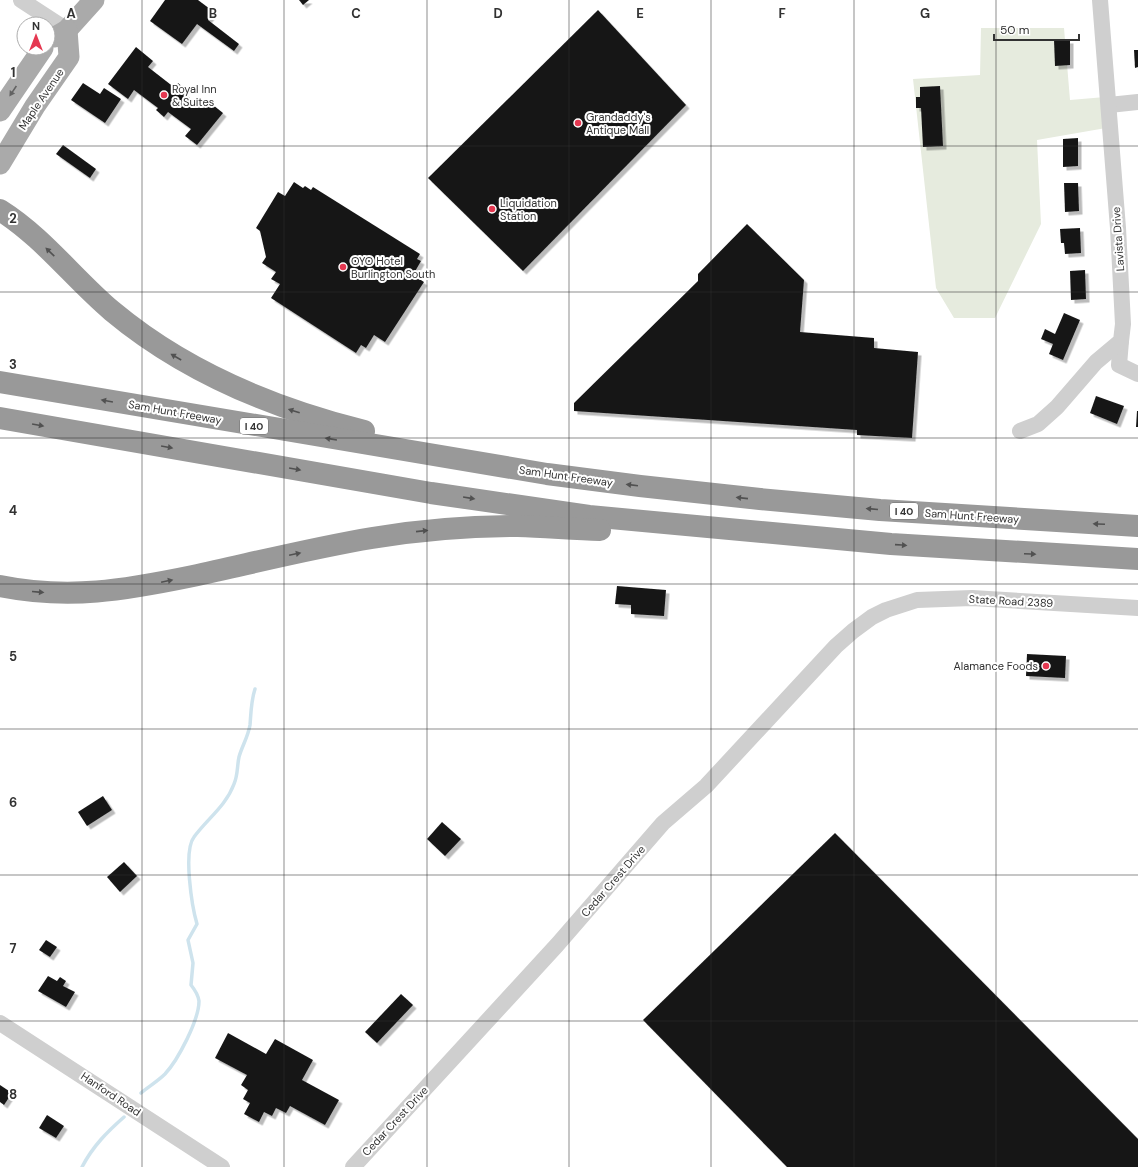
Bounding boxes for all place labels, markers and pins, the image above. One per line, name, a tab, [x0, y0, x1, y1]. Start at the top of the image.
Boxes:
place label: Royal Inn & Suites	[172, 82, 217, 109]
marker: Royal Inn & Suites	[159, 90, 169, 100]
place label: Grandaddy's Antique Mall	[586, 110, 651, 137]
marker: Grandaddy's Antique Mall	[573, 118, 583, 128]
place label: Liquidation Station	[500, 196, 557, 223]
marker: Liquidation Station	[487, 204, 497, 214]
place label: OYO Hotel Burlington South	[351, 254, 435, 281]
marker: OYO Hotel Burlington South	[338, 262, 348, 272]
place label: Alamance Foods	[954, 659, 1038, 673]
marker: Alamance Foods	[1041, 661, 1051, 671]

